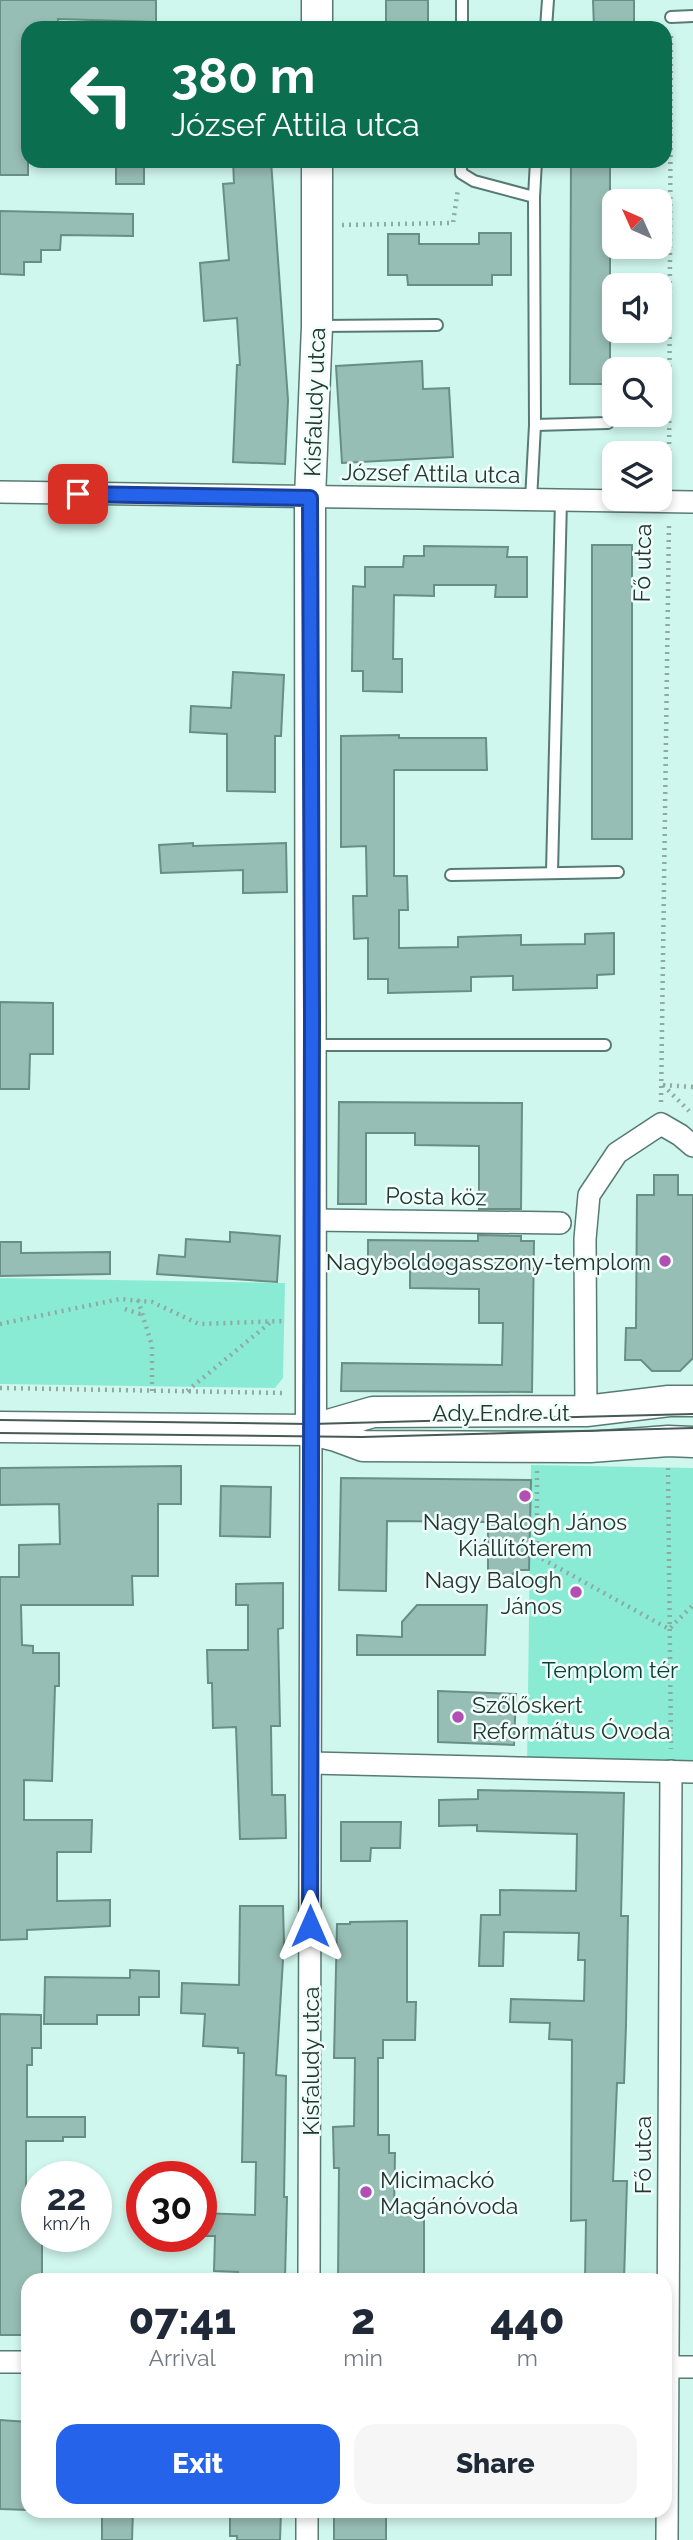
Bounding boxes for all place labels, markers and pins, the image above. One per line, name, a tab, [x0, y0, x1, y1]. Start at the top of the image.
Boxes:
pin	[48, 464, 108, 524]
place label: Nagyboldogasszony-templom	[326, 1248, 651, 1275]
marker: Nagyboldogasszony-templom	[657, 1253, 673, 1269]
marker: Nagy Balogh János Kiállítóterem	[517, 1488, 533, 1504]
place label: Nagy Balogh János Kiállítóterem	[423, 1508, 627, 1561]
place label: Nagy Balogh János	[424, 1566, 562, 1619]
marker: Nagy Balogh János	[568, 1584, 584, 1600]
place label: Szőlőskert Református Óvoda	[472, 1691, 671, 1744]
marker: Szőlőskert Református Óvoda	[450, 1709, 466, 1725]
place label: Micimackó Magánóvoda	[380, 2166, 518, 2219]
marker: Micimackó Magánóvoda	[358, 2184, 374, 2200]

